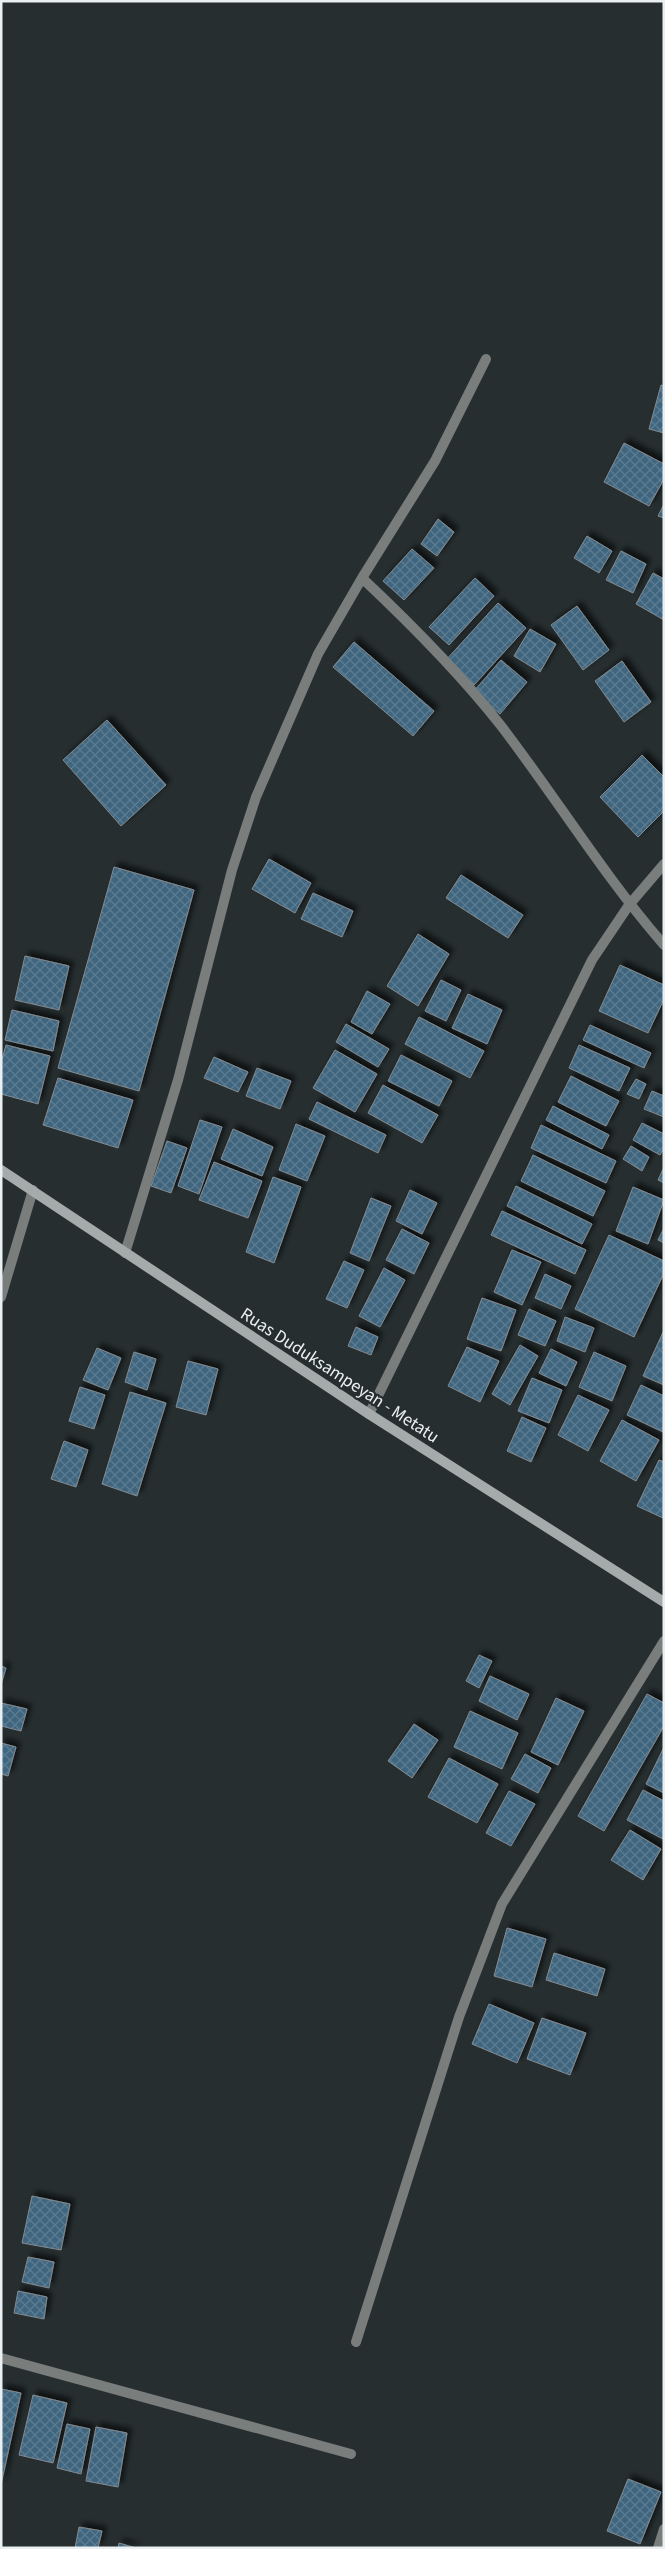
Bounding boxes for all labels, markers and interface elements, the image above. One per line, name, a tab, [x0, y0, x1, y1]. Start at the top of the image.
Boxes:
street label: Ruas Duduksampeyan - Metatu	[235, 1302, 444, 1449]

